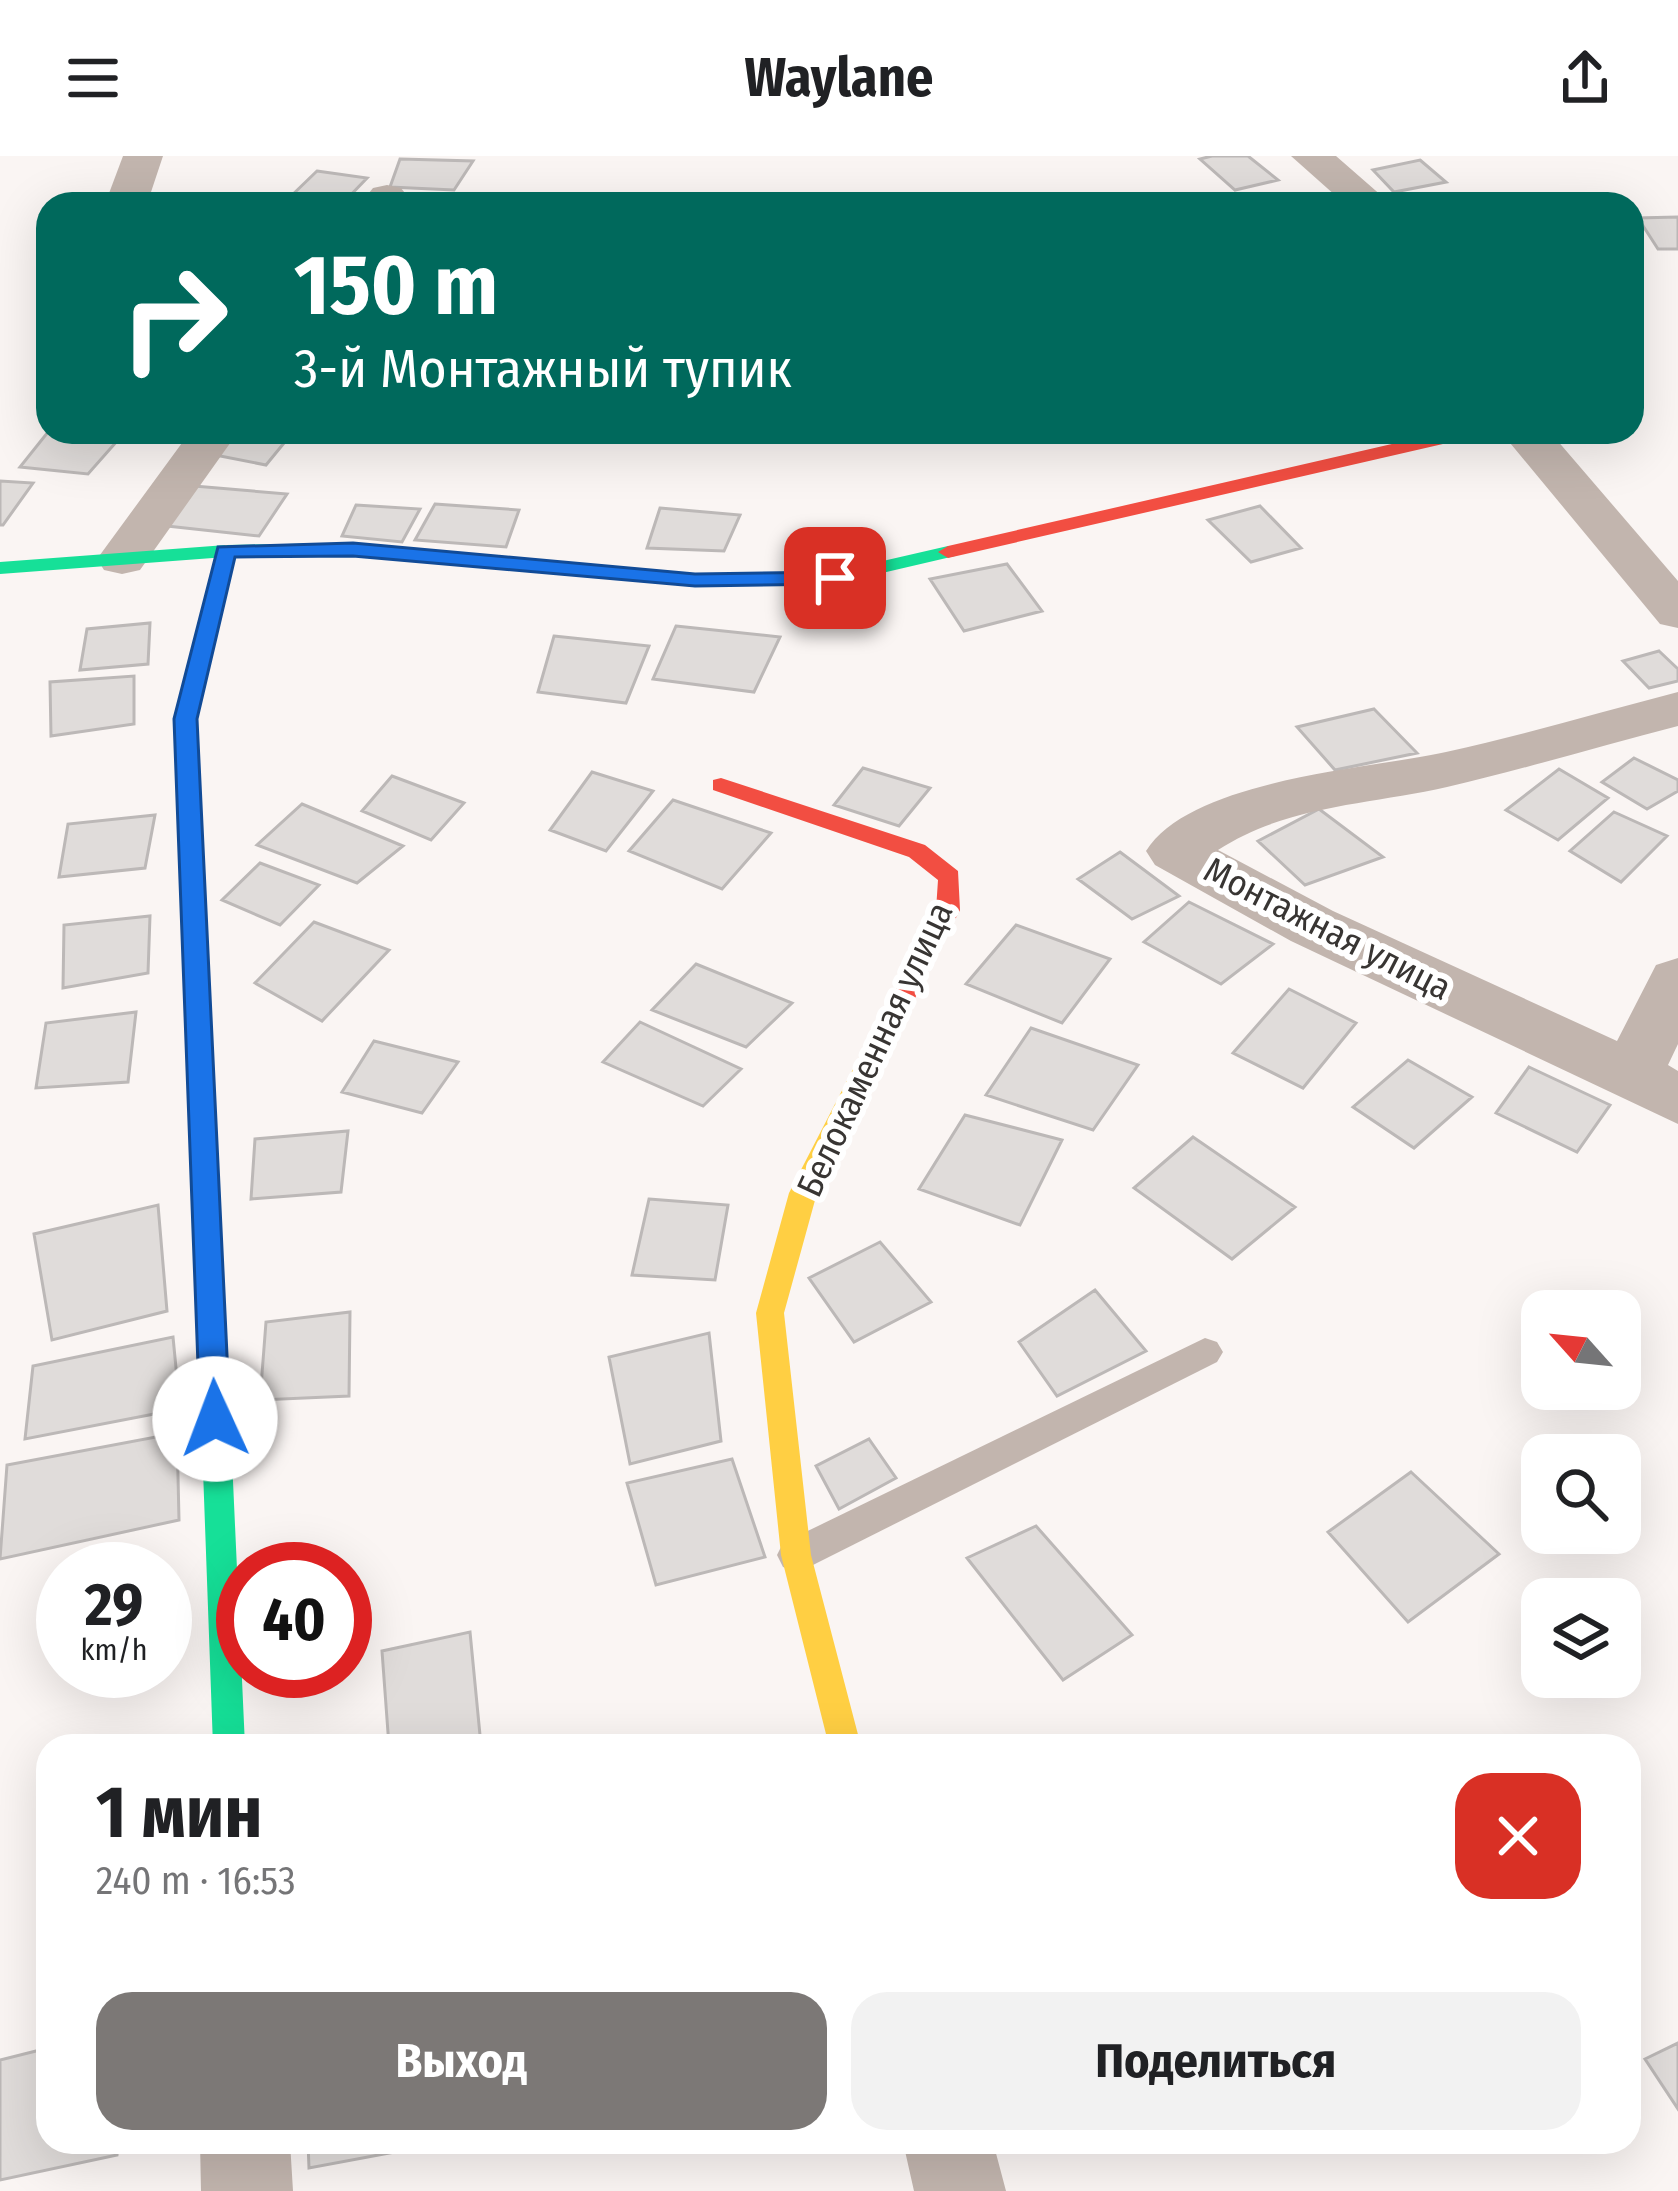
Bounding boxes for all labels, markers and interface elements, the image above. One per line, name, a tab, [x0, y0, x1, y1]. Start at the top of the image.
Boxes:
icon: menu	[60, 45, 126, 111]
icon: share	[1552, 45, 1618, 111]
text: Waylane	[745, 46, 933, 110]
text: 150 m	[294, 235, 498, 336]
icon: right	[96, 240, 252, 396]
text: 3-й Монтажный тупик	[294, 337, 792, 401]
pin	[784, 527, 886, 629]
icon: arrive	[802, 545, 868, 611]
street label: Монтажная улица	[1197, 848, 1458, 1010]
street label: Белокаменная улица	[787, 895, 962, 1204]
north arrow	[1521, 1290, 1641, 1410]
map controls	[1521, 1290, 1641, 1698]
position arrow	[152, 1356, 278, 1482]
button: search	[1521, 1434, 1641, 1554]
speed limit sign: 40	[216, 1542, 372, 1698]
text: 29	[85, 1569, 143, 1641]
button: layers	[1521, 1578, 1641, 1698]
text: km/h	[81, 1632, 147, 1668]
text: 1 мин	[96, 1770, 262, 1856]
button: close	[1455, 1773, 1581, 1899]
text: 240 m · 16:53	[96, 1858, 296, 1904]
button: Выход	[96, 1992, 827, 2130]
button: Поделиться	[851, 1992, 1581, 2130]

